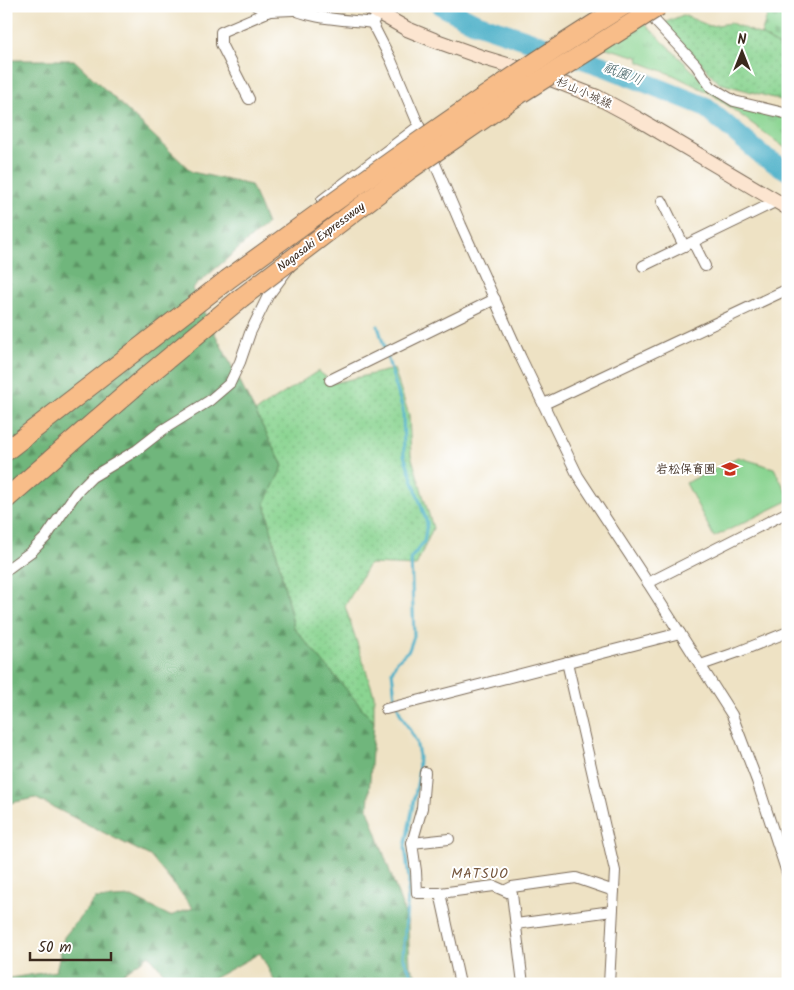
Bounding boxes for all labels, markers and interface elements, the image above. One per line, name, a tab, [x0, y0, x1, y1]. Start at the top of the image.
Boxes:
north arrow	[716, 28, 766, 78]
text: N	[738, 29, 747, 51]
water label: 祇園川	[599, 56, 647, 92]
street label: 杉山小城線	[553, 72, 615, 114]
street label: Nagasaki Expressway	[273, 197, 369, 276]
school or university icon: 岩松保育園	[720, 459, 740, 479]
place label: 岩松保育園	[656, 460, 716, 479]
district label: MATSUO	[451, 863, 509, 885]
scale bar	[30, 930, 111, 962]
text: 50 m	[38, 936, 72, 960]

